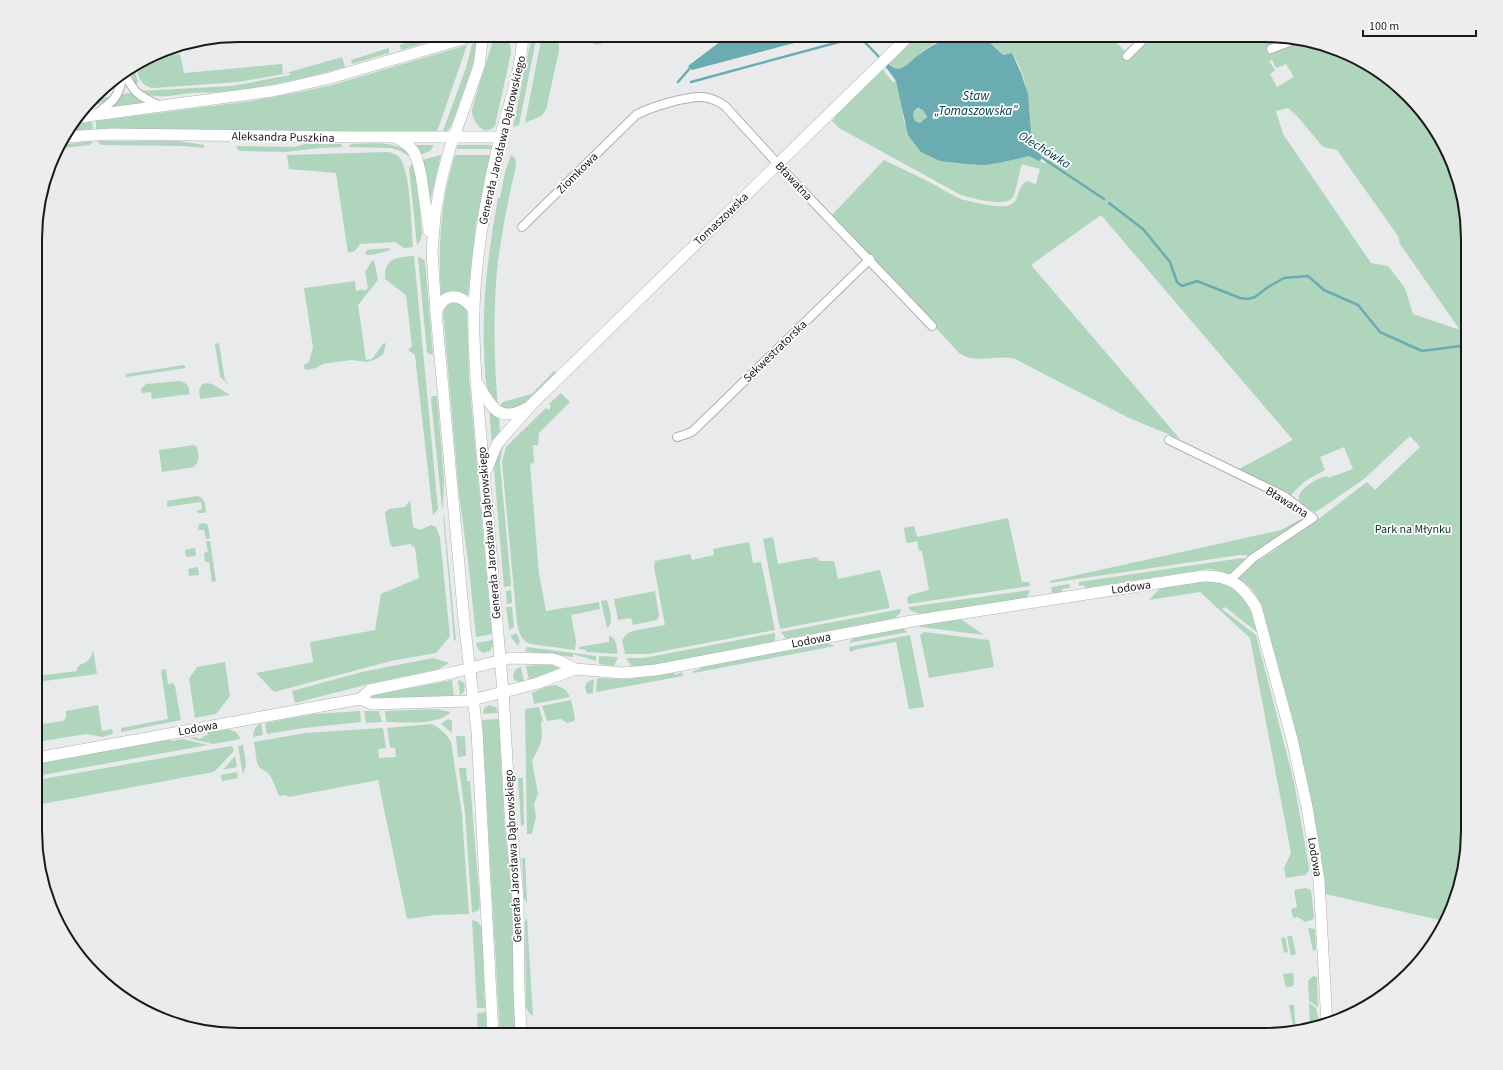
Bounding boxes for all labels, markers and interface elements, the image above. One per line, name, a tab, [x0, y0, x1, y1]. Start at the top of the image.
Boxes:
scale bar	[1363, 12, 1476, 38]
text: 100 m	[1369, 18, 1399, 35]
street label: Generała Jarosława Dąbrowskiego	[475, 54, 530, 226]
water label: Staw „Tomaszowska”	[933, 87, 1018, 120]
water label: Olechówka	[1015, 127, 1074, 173]
street label: Aleksandra Puszkina	[231, 128, 335, 147]
street label: Ziomkowa	[553, 149, 602, 198]
street label: Bławatna	[771, 158, 816, 205]
street label: Tomaszowska	[690, 189, 752, 250]
street label: Sekwestratorska	[740, 316, 811, 386]
street label: Generała Jarosława Dąbrowskiego	[473, 446, 506, 620]
street label: Bławatna	[1262, 483, 1311, 522]
park label: Park na Młynku	[1375, 521, 1451, 538]
street label: Lodowa	[1110, 576, 1152, 599]
street label: Lodowa	[790, 628, 832, 653]
street label: Lodowa	[177, 717, 219, 740]
street label: Generała Jarosława Dąbrowskiego	[500, 769, 527, 943]
street label: Lodowa	[1303, 836, 1326, 878]

